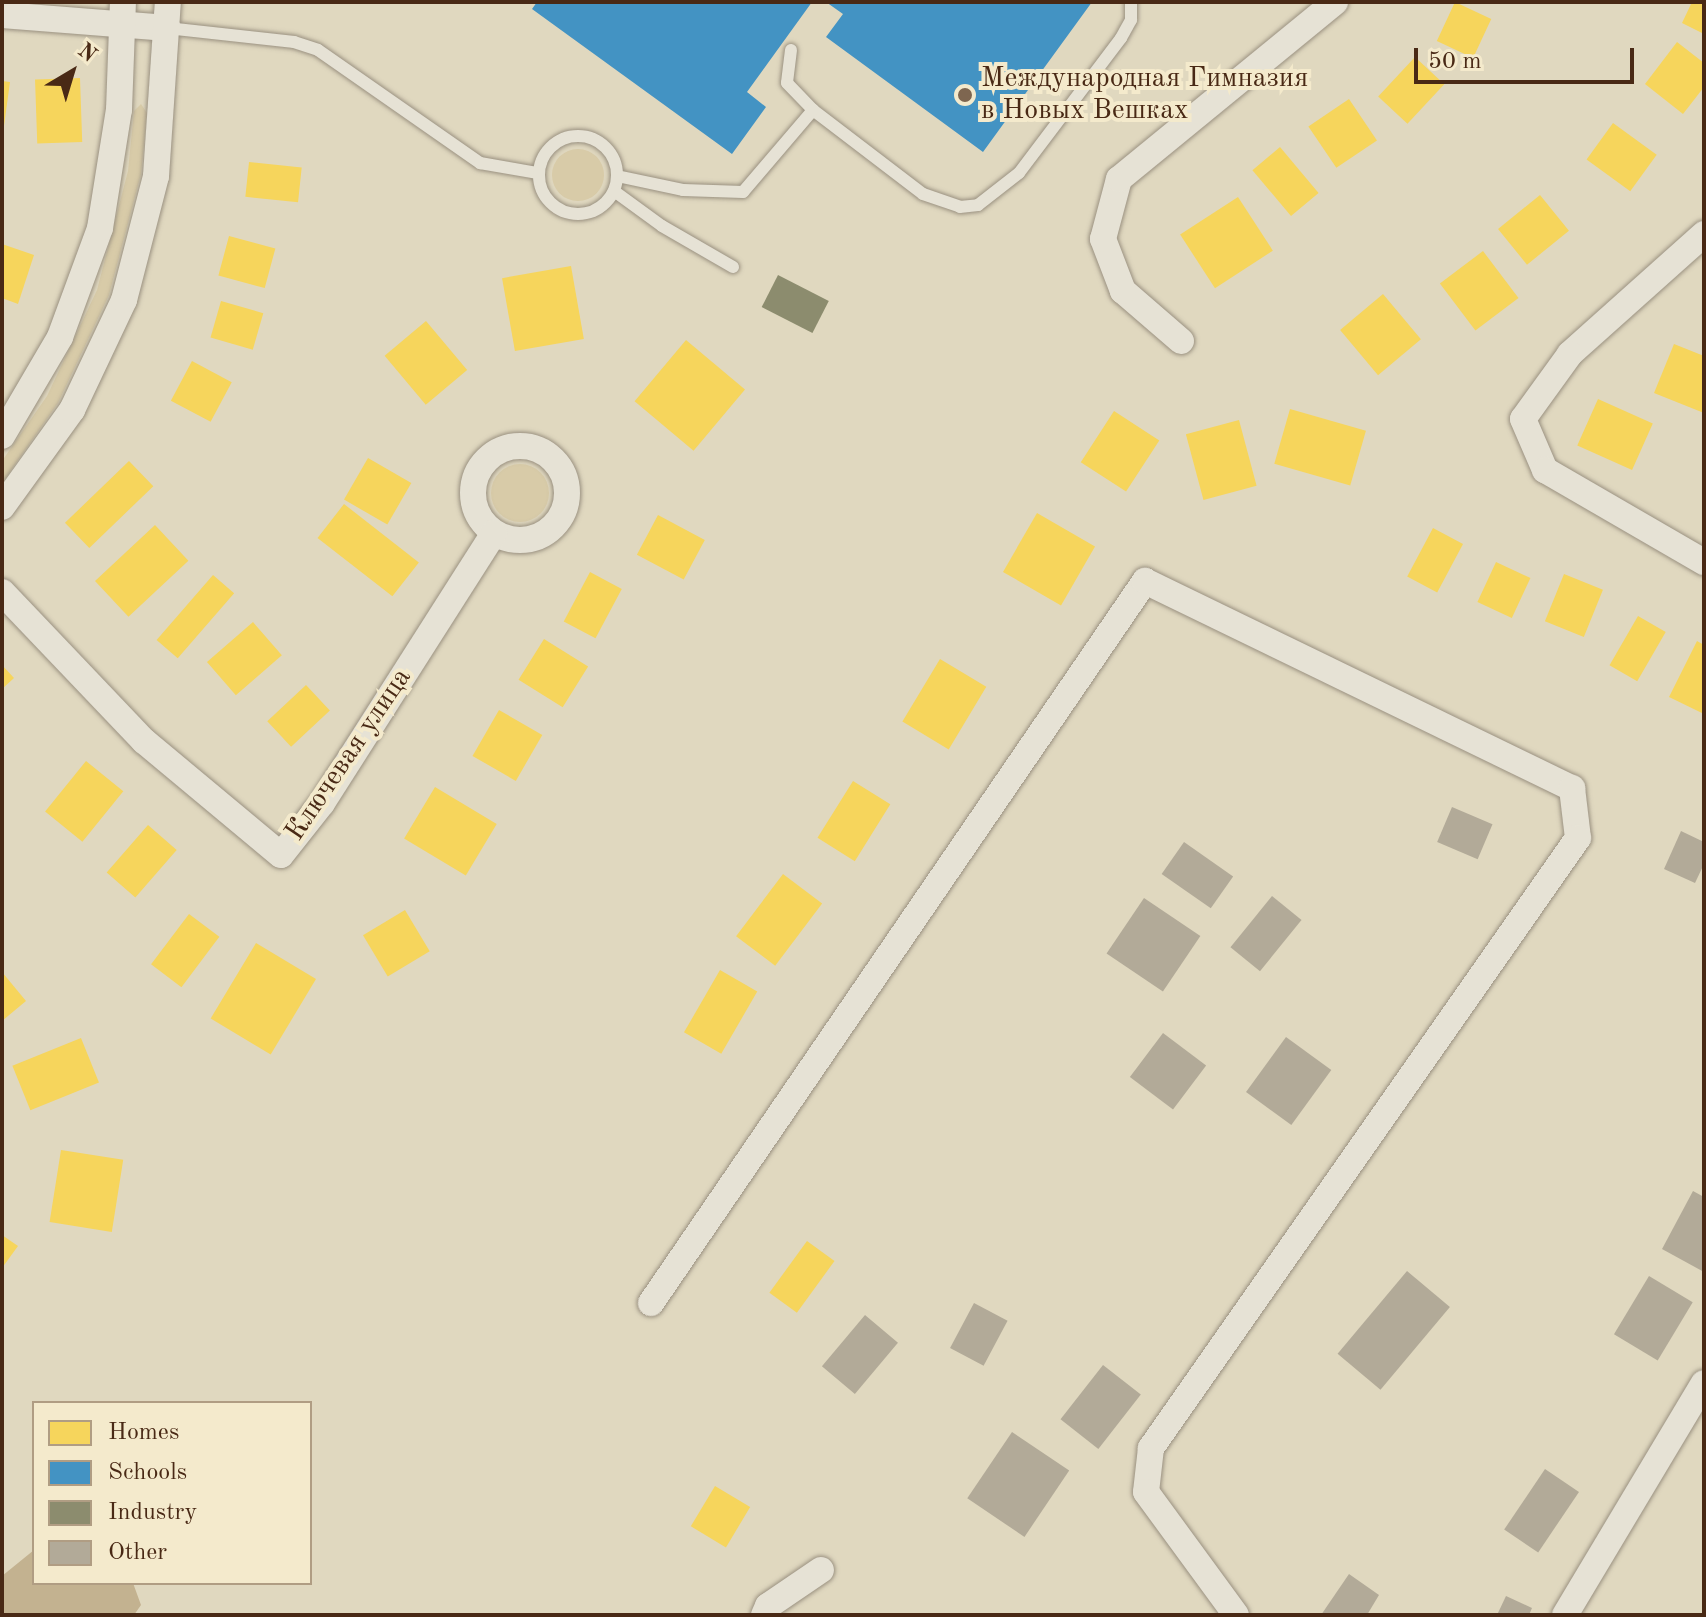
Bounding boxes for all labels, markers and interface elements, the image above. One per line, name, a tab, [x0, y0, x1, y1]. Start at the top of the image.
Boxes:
north arrow	[32, 32, 112, 112]
scale bar	[1418, 32, 1638, 82]
text: N	[73, 39, 100, 67]
text: 50 m	[1428, 50, 1482, 74]
place label: Международная Гимназия в Новых Вешках	[981, 62, 1308, 128]
marker: Международная Гимназия в Новых Вешках	[956, 86, 974, 104]
street label: Ключевая улица	[279, 662, 419, 848]
legend	[32, 1401, 312, 1585]
text: Homes	[108, 1421, 179, 1445]
text: Schools	[108, 1461, 187, 1485]
text: Industry	[108, 1501, 197, 1525]
text: Other	[108, 1541, 167, 1565]

